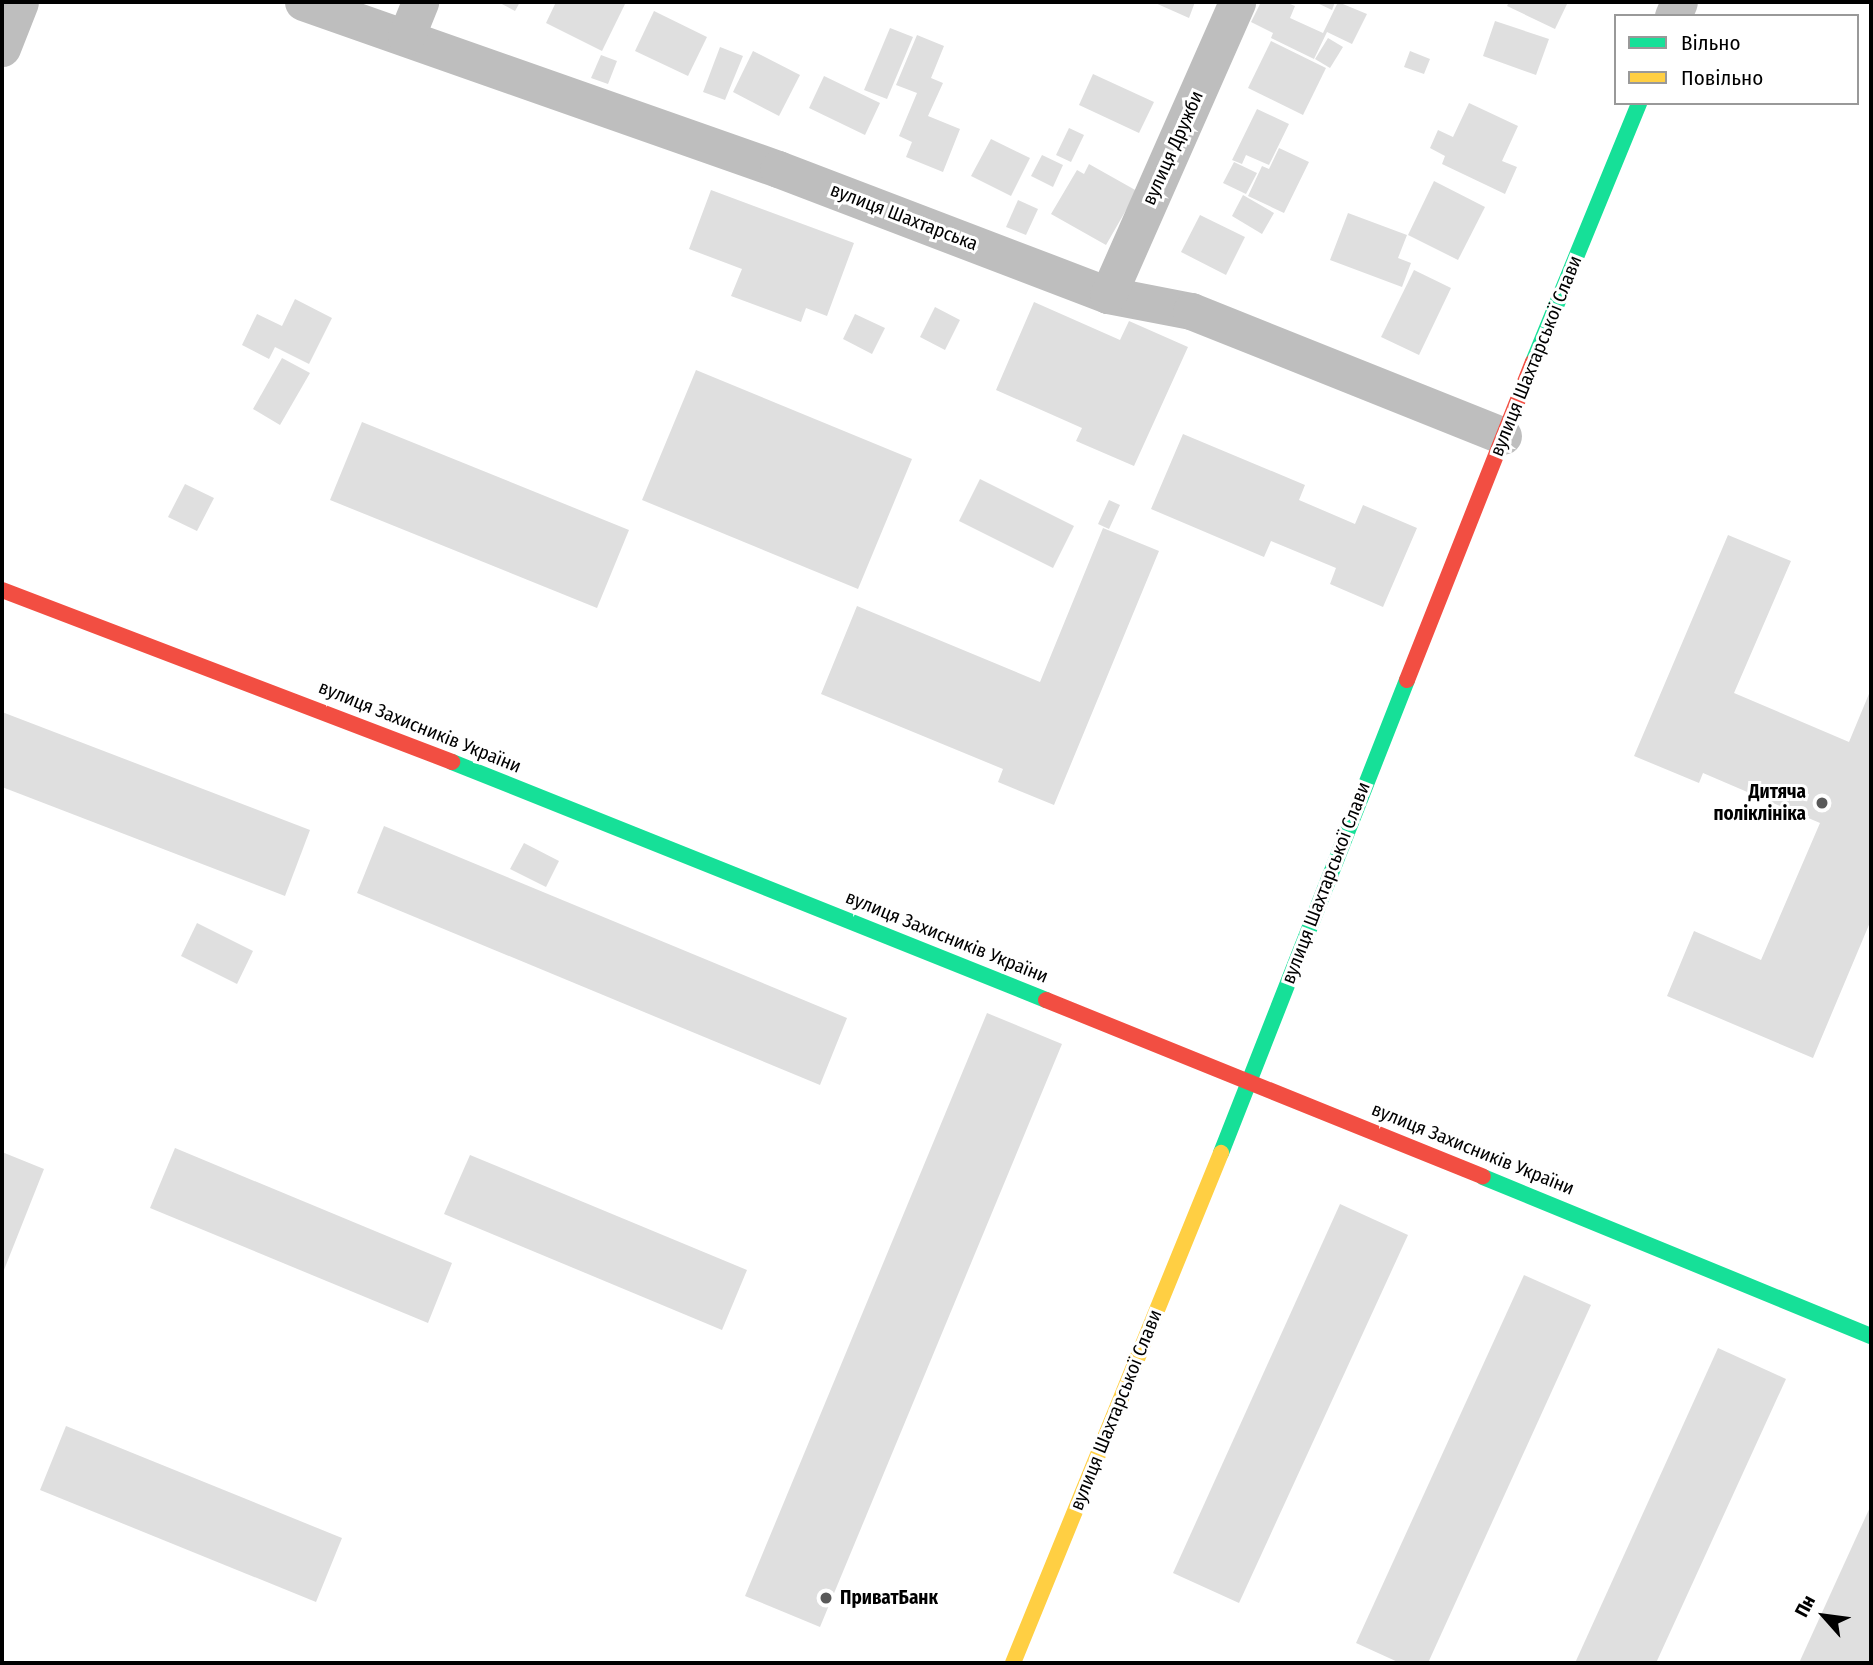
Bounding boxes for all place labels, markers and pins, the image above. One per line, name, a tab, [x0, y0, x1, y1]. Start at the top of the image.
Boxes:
place label: Дитяча поліклініка	[1713, 781, 1806, 825]
marker: Дитяча поліклініка	[1812, 793, 1832, 813]
place label: ПриватБанк	[840, 1587, 938, 1609]
marker: ПриватБанк	[818, 1590, 834, 1606]

